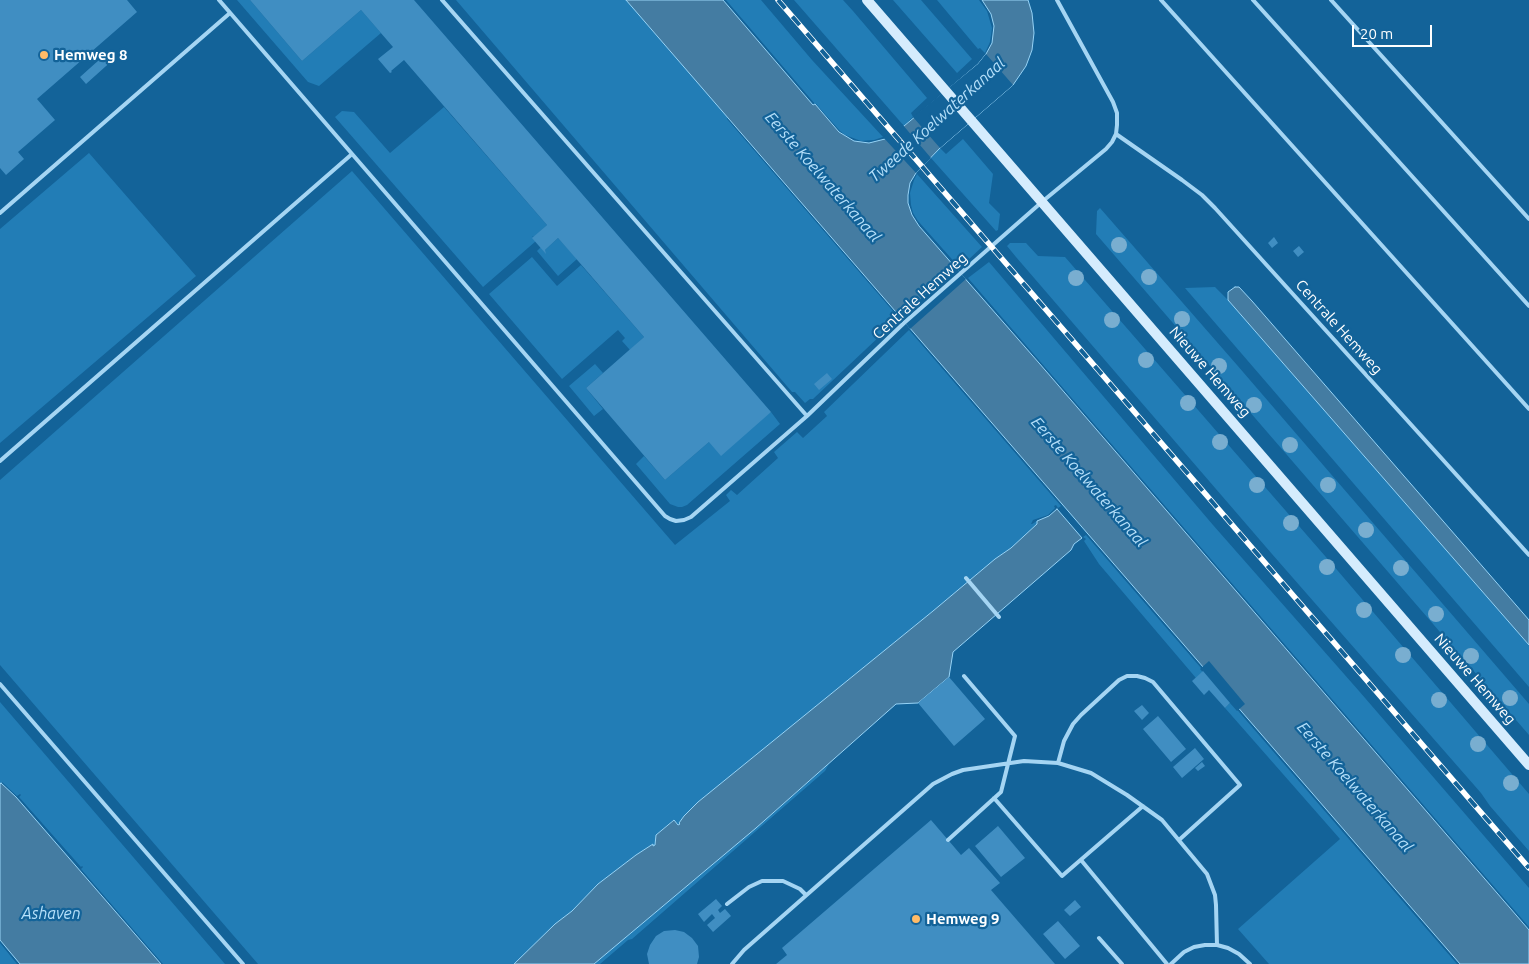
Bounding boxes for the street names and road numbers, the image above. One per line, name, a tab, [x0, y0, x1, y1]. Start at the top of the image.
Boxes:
street label: Centrale Hemweg	[869, 249, 971, 343]
street label: Centrale Hemweg	[1292, 276, 1386, 378]
street label: Nieuwe Hemweg	[1166, 323, 1254, 421]
street label: Nieuwe Hemweg	[1431, 630, 1519, 728]

